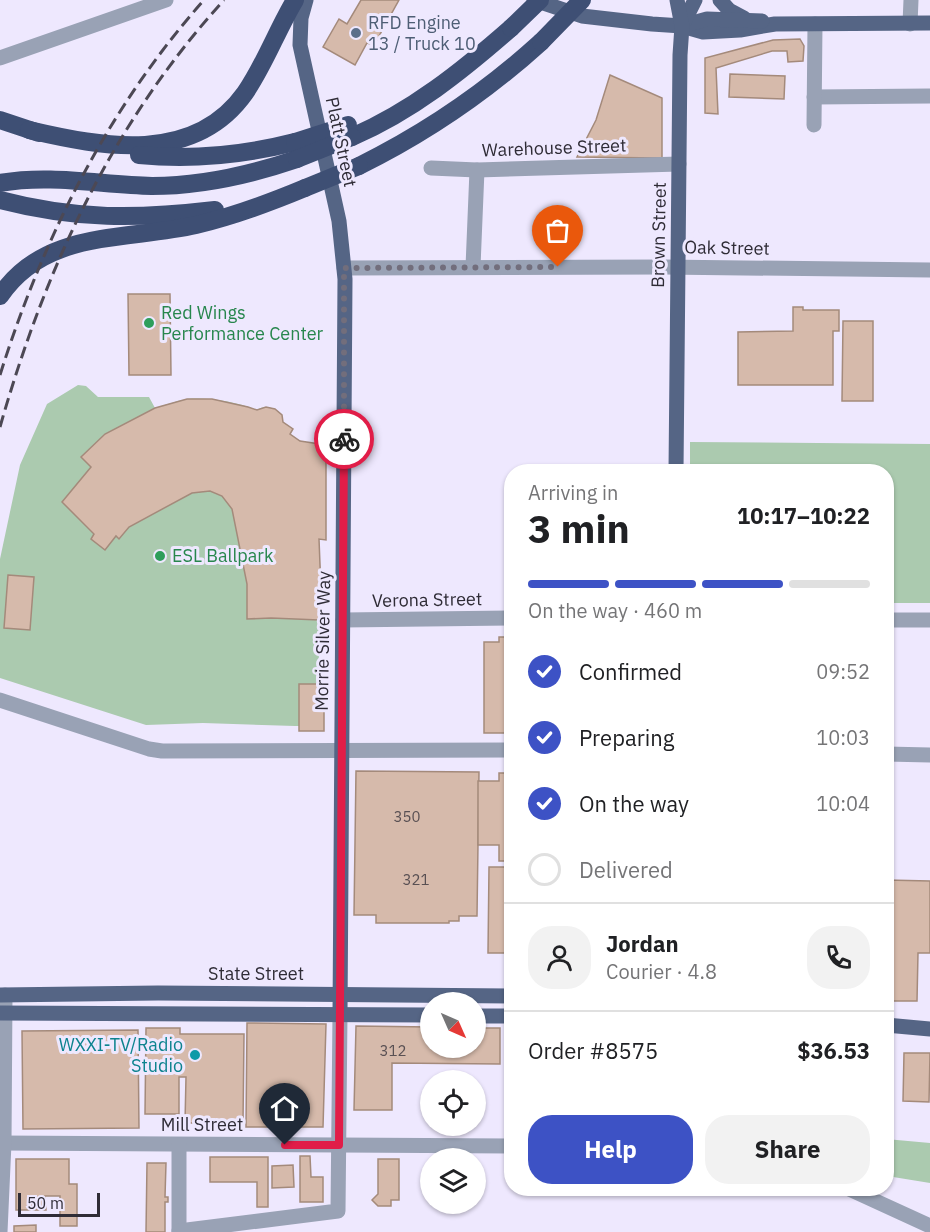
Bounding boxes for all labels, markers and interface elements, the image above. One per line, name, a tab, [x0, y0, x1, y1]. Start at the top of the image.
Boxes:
place label: RFD Engine 13 / Truck 10	[368, 11, 476, 55]
marker: RFD Engine 13 / Truck 10	[349, 26, 363, 40]
street label: Platt Street	[321, 95, 362, 189]
street label: Warehouse Street	[481, 133, 627, 162]
street label: Brown Street	[646, 182, 671, 288]
pin	[532, 205, 583, 267]
icon: bag	[541, 214, 574, 247]
street label: Oak Street	[684, 235, 770, 260]
place label: Red Wings Performance Center	[161, 301, 324, 345]
marker: Red Wings Performance Center	[142, 316, 156, 330]
courier	[314, 409, 374, 469]
icon: bike	[328, 423, 361, 456]
text: Arriving in	[528, 479, 618, 506]
text: 10:17–10:22	[737, 501, 870, 530]
text: 3 min	[528, 503, 630, 554]
place label: ESL Ballpark	[172, 544, 274, 567]
marker: ESL Ballpark	[153, 549, 167, 563]
street label: Morrie Silver Way	[310, 571, 335, 711]
street label: Verona Street	[372, 587, 482, 612]
text: On the way · 460 m	[528, 597, 702, 624]
icon: check	[528, 655, 561, 688]
text: Confirmed	[579, 657, 682, 686]
text: 09:52	[816, 658, 870, 685]
icon: check	[528, 721, 561, 754]
text: Preparing	[579, 723, 674, 752]
text: 10:03	[816, 724, 870, 751]
icon: check	[528, 787, 561, 820]
text: On the way	[579, 789, 689, 818]
text: 10:04	[816, 790, 870, 817]
house number: 350	[393, 807, 421, 826]
text: Delivered	[579, 855, 673, 884]
house number: 321	[402, 870, 430, 889]
button: person	[528, 926, 591, 989]
button: phone	[807, 926, 870, 989]
text: Jordan	[606, 929, 679, 958]
text: Courier · 4.8	[606, 958, 717, 985]
street label: State Street	[208, 962, 304, 985]
north arrow	[420, 992, 486, 1058]
map controls	[420, 992, 486, 1214]
place label: WXXI-TV/Radio Studio	[59, 1033, 183, 1077]
text: Order #8575	[528, 1036, 658, 1065]
text: $36.53	[797, 1036, 870, 1065]
house number: 312	[379, 1041, 407, 1060]
marker: WXXI-TV/Radio Studio	[188, 1048, 202, 1062]
button: locate	[420, 1070, 486, 1136]
pin	[259, 1083, 310, 1145]
icon: home	[268, 1092, 301, 1125]
street label: Mill Street	[161, 1113, 243, 1136]
button: Help	[528, 1115, 693, 1184]
button: Share	[705, 1115, 870, 1184]
button: layers	[420, 1148, 486, 1214]
scale bar	[18, 1190, 100, 1218]
text: 50 m	[27, 1193, 64, 1213]

